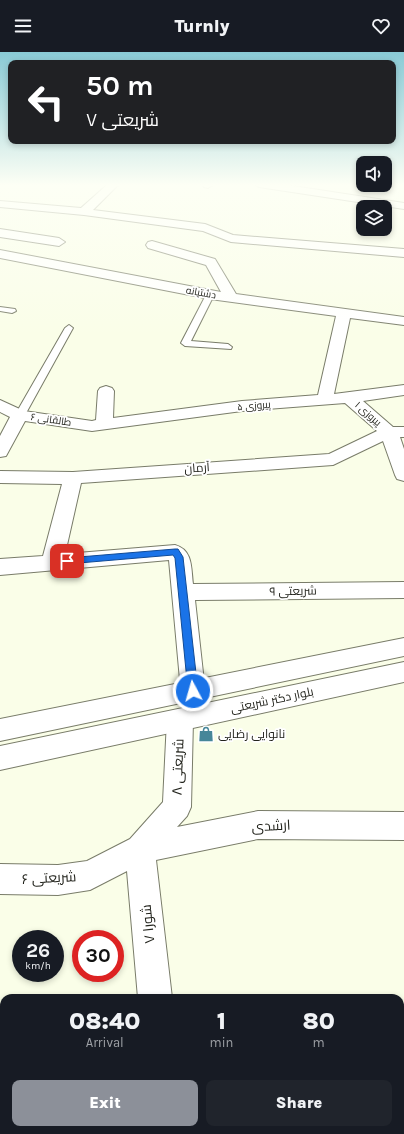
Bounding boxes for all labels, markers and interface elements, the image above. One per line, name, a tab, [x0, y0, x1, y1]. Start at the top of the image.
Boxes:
icon: menu	[12, 15, 34, 37]
text: Turnly	[174, 15, 230, 37]
icon: heart	[370, 15, 392, 37]
text: 50 m	[86, 69, 154, 102]
icon: left	[20, 76, 72, 128]
text: شریعتی ۷	[86, 109, 159, 131]
map controls	[356, 156, 392, 236]
button: sound	[356, 156, 392, 192]
button: layers	[356, 200, 392, 236]
street label: دشتیانه	[185, 284, 217, 302]
street label: پیروزی ۵	[237, 399, 272, 413]
street label: پیروزی ۱	[352, 399, 384, 429]
street label: طالقانی ۶	[30, 411, 72, 429]
street label: آرمان	[184, 460, 211, 476]
pin	[50, 544, 84, 578]
icon: arrive	[56, 550, 78, 572]
street label: شریعتی ۹	[269, 584, 317, 598]
position arrow	[172, 670, 214, 712]
street label: بلوار دکتر شریعتی	[229, 684, 315, 716]
shop icon: نانوایی رضایی	[197, 725, 215, 743]
place label: نانوایی رضایی	[218, 727, 285, 741]
street label: شریعتی ۸	[169, 738, 187, 796]
street label: ارشدی	[251, 816, 291, 836]
street label: شریعتی ۶	[21, 868, 77, 888]
street label: شورا ۷	[137, 904, 159, 944]
speed limit sign: 30	[72, 930, 124, 982]
text: 26	[26, 939, 50, 962]
text: km/h	[25, 960, 51, 972]
text: 08:40	[69, 1007, 140, 1035]
text: 1	[217, 1007, 226, 1035]
text: 80	[302, 1007, 335, 1035]
text: Arrival	[86, 1035, 124, 1050]
text: min	[209, 1035, 233, 1050]
text: m	[313, 1035, 325, 1050]
button: Exit	[12, 1080, 198, 1126]
button: Share	[206, 1080, 392, 1126]

